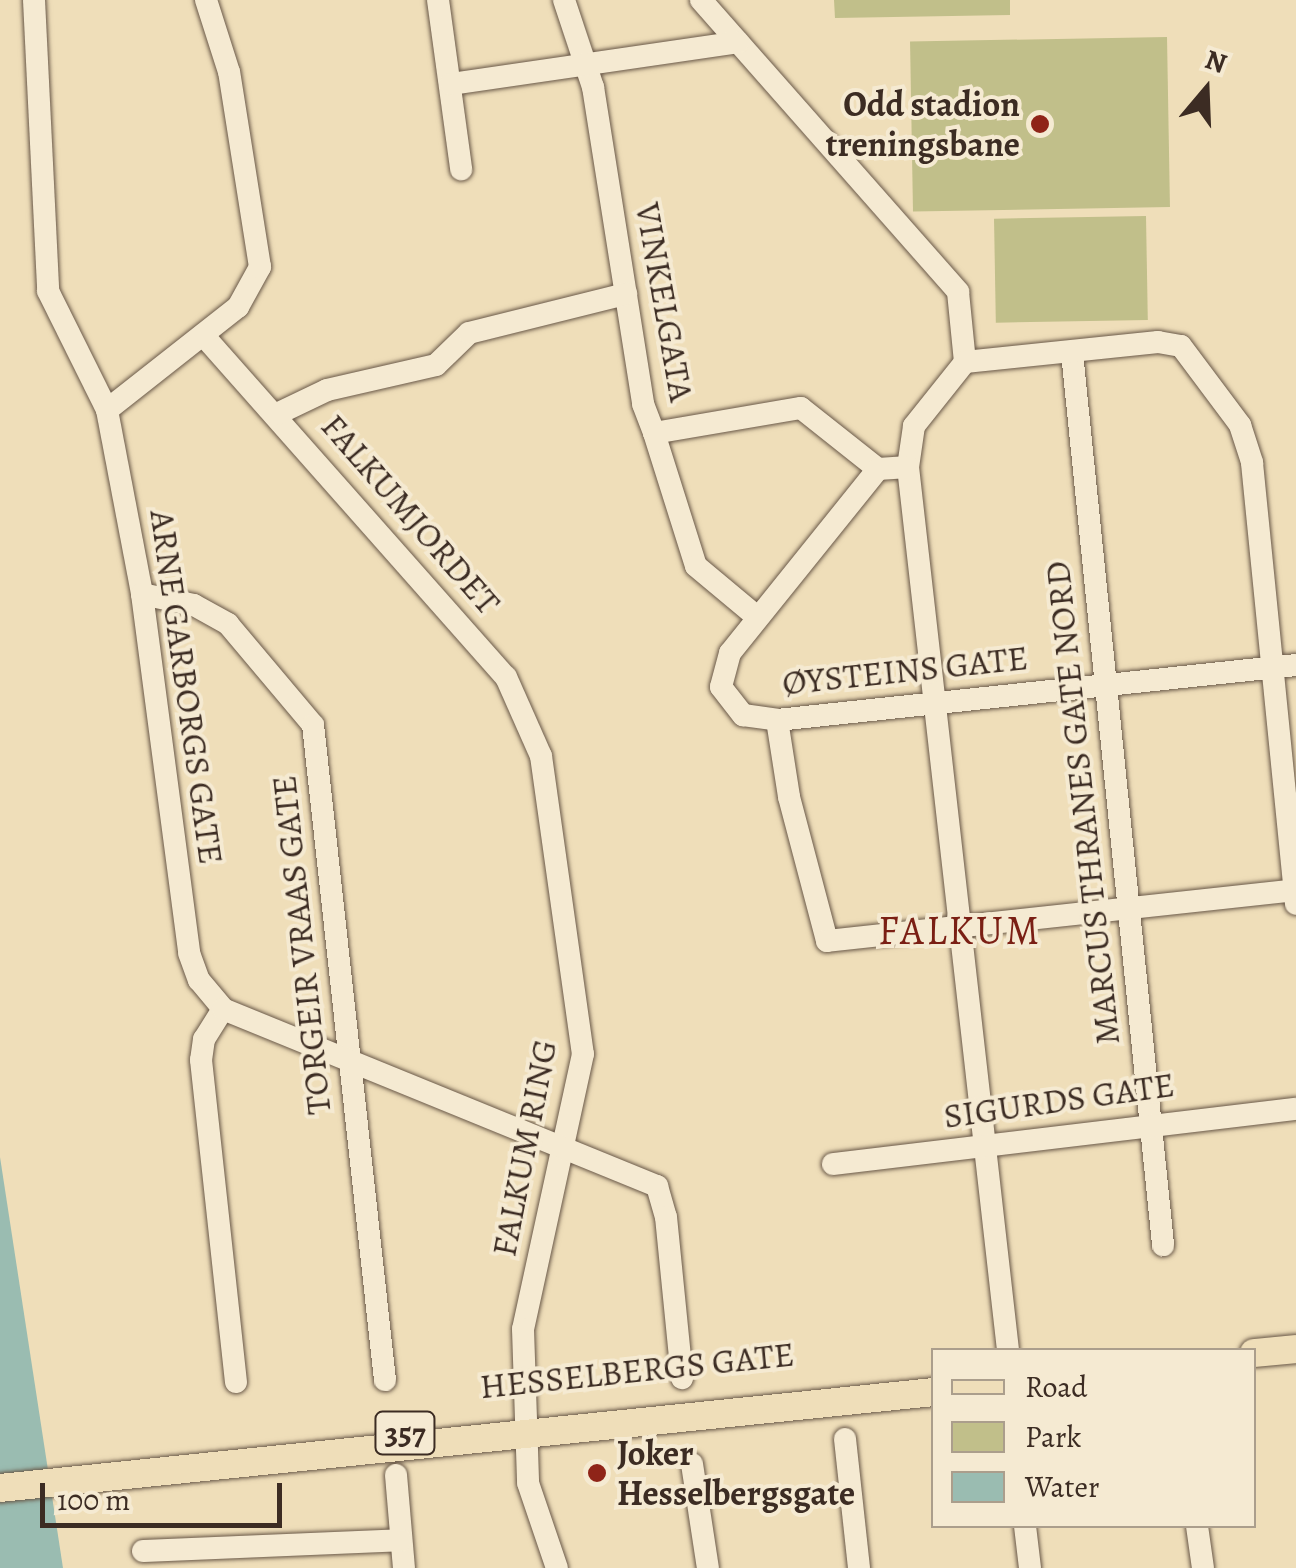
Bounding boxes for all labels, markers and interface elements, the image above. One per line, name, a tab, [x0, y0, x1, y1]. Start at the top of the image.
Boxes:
north arrow	[1156, 40, 1256, 140]
text: N	[1200, 40, 1232, 83]
place label: Odd stadion treningsbane	[826, 83, 1020, 165]
marker: Odd stadion treningsbane	[1029, 113, 1051, 135]
street label: VINKELGATA	[627, 199, 703, 405]
street label: FALKUMJORDET	[313, 405, 509, 623]
street label: ARNE GARBORGS GATE	[141, 507, 233, 867]
street label: MARCUS THRANES GATE NORD	[1036, 559, 1128, 1047]
street label: ØYSTEINS GATE	[780, 636, 1030, 704]
street label: TORGEIR VRAAS GATE	[262, 773, 340, 1117]
district label: FALKUM	[878, 907, 1042, 955]
street label: FALKUM RING	[482, 1036, 566, 1260]
street label: SIGURDS GATE	[941, 1063, 1177, 1137]
street label: HESSELBERGS GATE	[478, 1333, 796, 1407]
legend	[931, 1348, 1256, 1528]
text: Road	[1025, 1367, 1087, 1407]
road number: 357	[372, 1406, 438, 1460]
text: Park	[1025, 1417, 1081, 1457]
place label: Joker Hesselbergsgate	[617, 1432, 855, 1514]
marker: Joker Hesselbergsgate	[586, 1462, 608, 1484]
scale bar	[45, 1463, 288, 1525]
text: Water	[1025, 1467, 1099, 1507]
text: 100 m	[57, 1480, 130, 1520]

